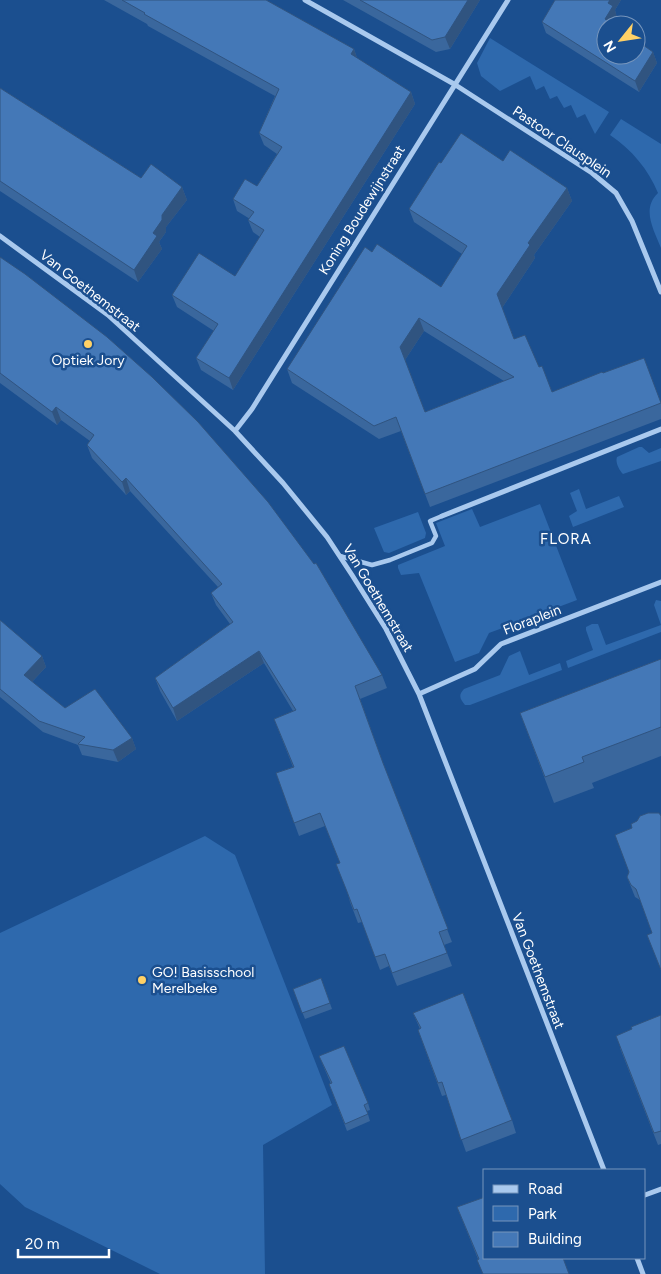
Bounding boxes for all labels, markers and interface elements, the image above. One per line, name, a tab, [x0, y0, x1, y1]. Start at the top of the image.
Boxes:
north arrow	[596, 15, 646, 65]
text: N	[600, 37, 620, 55]
street label: Pastoor Clausplein	[509, 103, 615, 182]
street label: Koning Boudewijnstraat	[315, 142, 409, 278]
street label: Van Goethemstraat	[36, 247, 144, 335]
marker: Optiek Jory	[82, 338, 94, 350]
place label: Optiek Jory	[52, 352, 125, 369]
district label: FLORA	[540, 530, 592, 548]
street label: Van Goethemstraat	[339, 541, 417, 655]
street label: Floraplein	[501, 601, 564, 639]
street label: Van Goethemstraat	[508, 911, 568, 1031]
place label: GO! Basisschool Merelbeke	[152, 964, 254, 997]
marker: GO! Basisschool Merelbeke	[136, 974, 148, 986]
legend	[483, 1169, 646, 1259]
text: Road	[528, 1180, 563, 1198]
text: Park	[528, 1205, 557, 1223]
scale bar	[18, 1226, 109, 1258]
text: Building	[528, 1230, 582, 1248]
text: 20 m	[25, 1235, 59, 1253]

